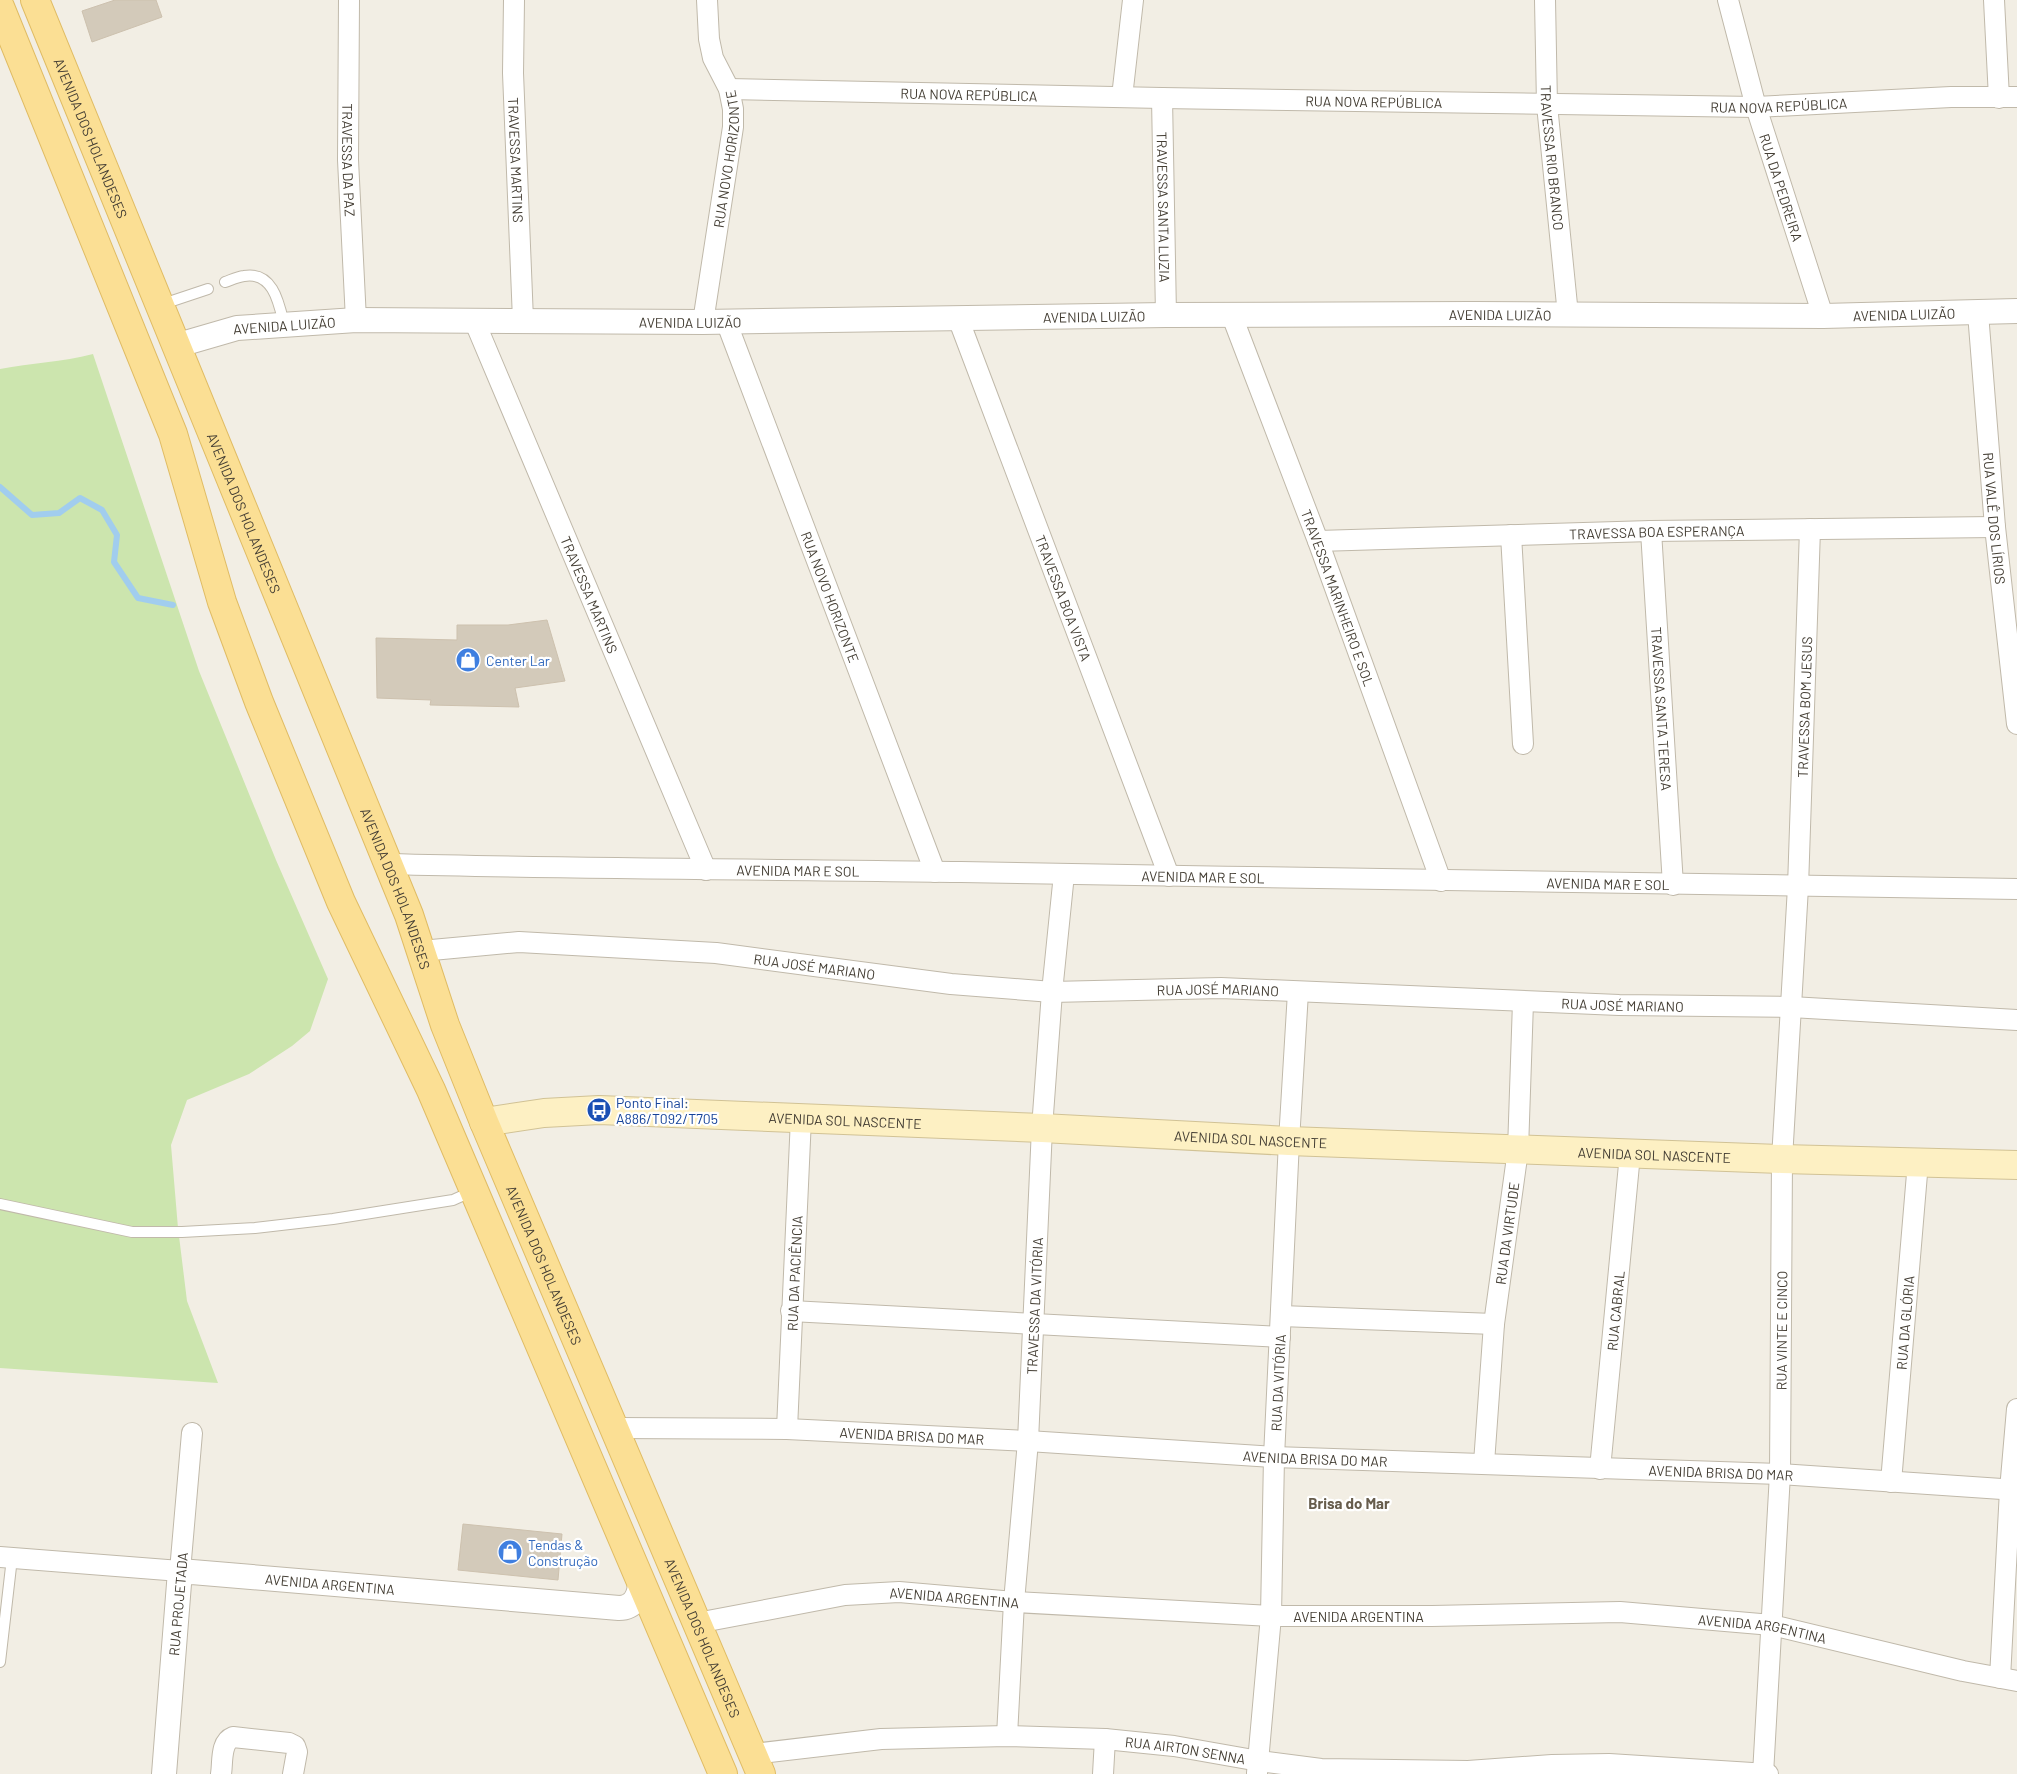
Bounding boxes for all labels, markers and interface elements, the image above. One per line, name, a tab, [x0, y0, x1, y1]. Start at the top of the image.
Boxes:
street label: AVENIDA DOS HOLANDESES	[51, 55, 132, 221]
street label: RUA NOVA REPÚBLICA	[900, 84, 1038, 104]
street label: TRAVESSA RIO BRANCO	[1538, 85, 1568, 231]
street label: RUA NOVO HORIZONTE	[709, 89, 742, 229]
street label: RUA NOVA REPÚBLICA	[1305, 92, 1443, 111]
street label: RUA NOVA REPÚBLICA	[1710, 94, 1848, 116]
street label: TRAVESSA MARTINS	[505, 97, 528, 223]
street label: TRAVESSA DA PAZ	[339, 103, 359, 217]
street label: RUA DA PEDREIRA	[1757, 131, 1807, 244]
street label: TRAVESSA SANTA LUZIA	[1154, 132, 1174, 283]
street label: AVENIDA LUIZÃO	[1853, 304, 1956, 324]
street label: AVENIDA LUIZÃO	[1449, 305, 1551, 323]
street label: AVENIDA LUIZÃO	[1043, 307, 1146, 325]
street label: AVENIDA LUIZÃO	[233, 313, 336, 337]
street label: AVENIDA LUIZÃO	[639, 313, 742, 331]
street label: AVENIDA DOS HOLANDESES	[204, 430, 285, 595]
street label: RUA VALÊ DOS LÍRIOS	[1981, 452, 2010, 585]
street label: TRAVESSA MARINHEIRO E SOL	[1298, 507, 1378, 688]
street label: TRAVESSA BOA ESPERANÇA	[1569, 521, 1745, 542]
street label: RUA NOVO HORIZONTE	[798, 529, 863, 665]
street label: TRAVESSA BOA VISTA	[1032, 532, 1095, 664]
street label: TRAVESSA MARTINS	[558, 533, 622, 656]
street label: TRAVESSA SANTA TERESA	[1648, 626, 1676, 792]
street label: TRAVESSA BOM JESUS	[1793, 636, 1815, 778]
shop icon: Center Lar	[455, 647, 481, 673]
place label: Center Lar	[486, 652, 550, 669]
street label: AVENIDA DOS HOLANDESES	[357, 805, 435, 971]
street label: AVENIDA MAR E SOL	[736, 861, 860, 879]
street label: AVENIDA MAR E SOL	[1141, 867, 1265, 886]
street label: AVENIDA MAR E SOL	[1546, 874, 1670, 893]
street label: RUA JOSÉ MARIANO	[753, 950, 876, 982]
street label: RUA JOSÉ MARIANO	[1157, 979, 1279, 999]
street label: RUA JOSÉ MARIANO	[1561, 994, 1684, 1014]
place label: Ponto Final: A886/T092/T705	[616, 1094, 718, 1127]
bus stop icon: Ponto Final: A886/T092/T705	[586, 1097, 612, 1123]
street label: AVENIDA SOL NASCENTE	[768, 1108, 922, 1132]
street label: AVENIDA SOL NASCENTE	[1174, 1126, 1328, 1151]
street label: AVENIDA SOL NASCENTE	[1577, 1143, 1731, 1166]
street label: RUA DA VIRTUDE	[1491, 1181, 1522, 1285]
street label: AVENIDA DOS HOLANDESES	[503, 1183, 586, 1347]
street label: RUA DA PACIÊNCIA	[783, 1215, 805, 1331]
street label: TRAVESSA DA VITÓRIA	[1022, 1236, 1046, 1375]
street label: RUA CABRAL	[1603, 1270, 1627, 1351]
street label: RUA VINTE E CINCO	[1772, 1271, 1790, 1390]
street label: RUA DA GLÓRIA	[1892, 1274, 1917, 1370]
street label: RUA DA VITÓRIA	[1267, 1333, 1288, 1432]
street label: AVENIDA BRISA DO MAR	[839, 1423, 985, 1447]
street label: AVENIDA BRISA DO MAR	[1242, 1446, 1388, 1469]
street label: AVENIDA BRISA DO MAR	[1648, 1461, 1794, 1483]
district label: Brisa do Mar	[1308, 1494, 1390, 1512]
place label: Tendas & Construção	[528, 1536, 598, 1569]
shop icon: Tendas & Construção	[497, 1539, 523, 1565]
street label: RUA PROJETADA	[165, 1551, 191, 1656]
street label: AVENIDA DOS HOLANDESES	[662, 1555, 744, 1720]
street label: AVENIDA ARGENTINA	[264, 1570, 396, 1598]
street label: AVENIDA ARGENTINA	[889, 1583, 1020, 1611]
street label: AVENIDA ARGENTINA	[1293, 1608, 1424, 1625]
street label: AVENIDA ARGENTINA	[1697, 1610, 1829, 1647]
street label: RUA AIRTON SENNA	[1124, 1733, 1247, 1767]

